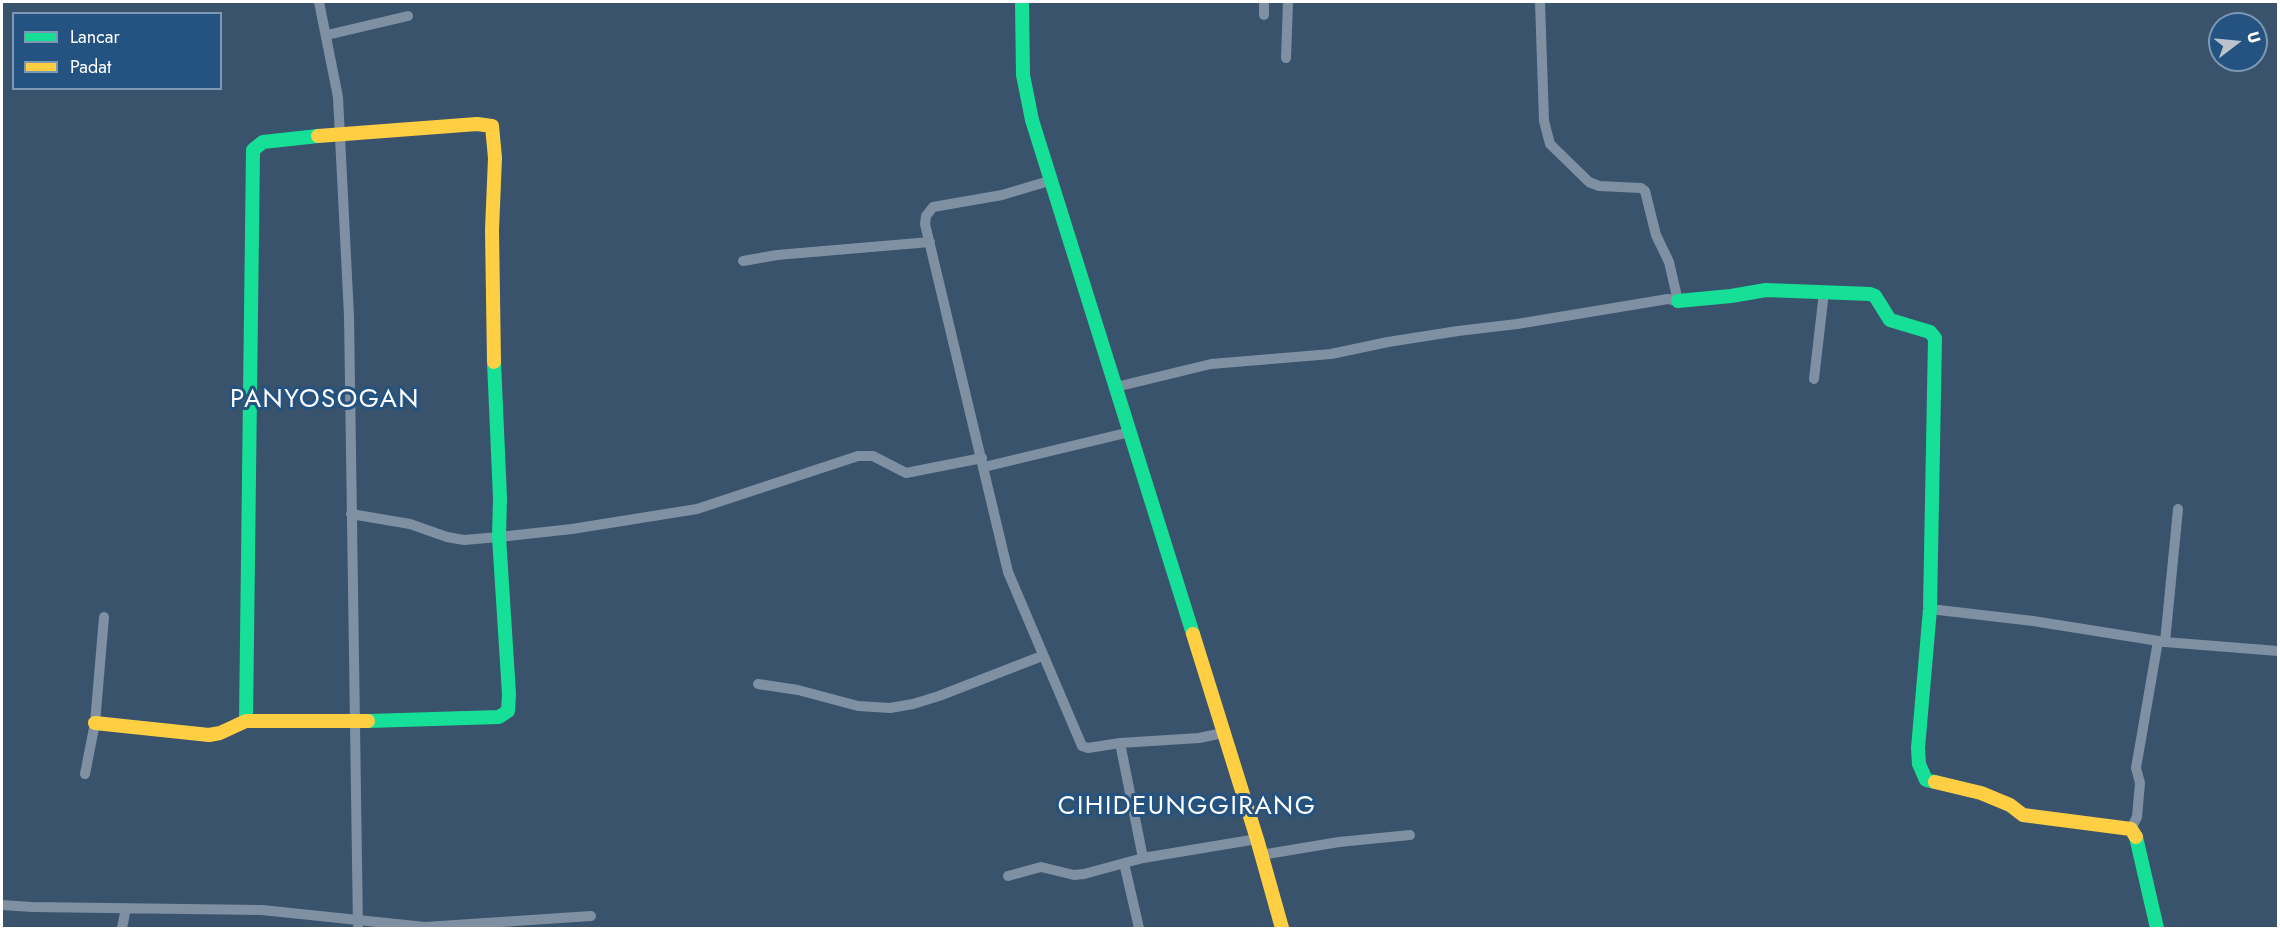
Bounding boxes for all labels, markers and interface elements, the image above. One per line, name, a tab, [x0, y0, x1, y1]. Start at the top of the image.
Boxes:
legend	[12, 12, 222, 90]
north arrow	[2208, 12, 2268, 72]
text: Lancar	[70, 24, 120, 50]
text: U	[2241, 29, 2266, 46]
text: Padat	[70, 54, 111, 80]
district label: PANYOSOGAN	[230, 385, 420, 417]
district label: CIHIDEUNGGIRANG	[1058, 792, 1316, 824]

